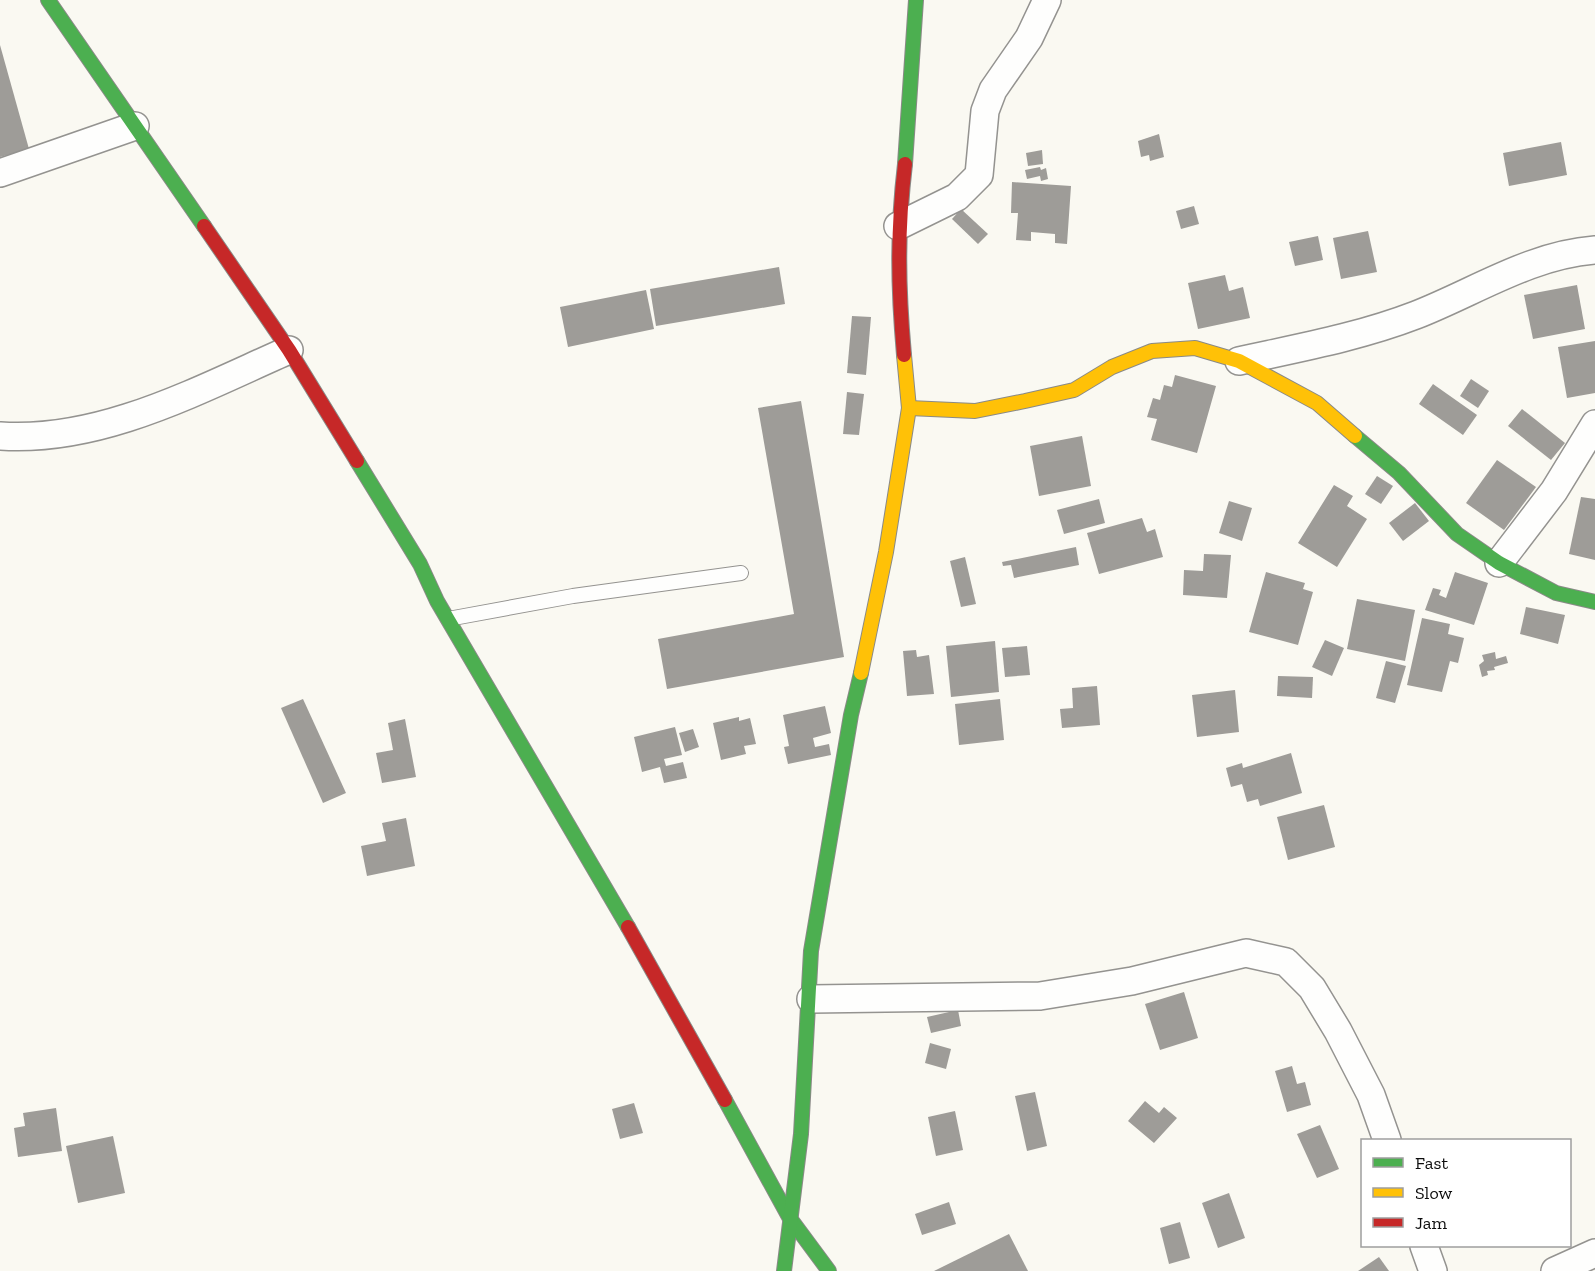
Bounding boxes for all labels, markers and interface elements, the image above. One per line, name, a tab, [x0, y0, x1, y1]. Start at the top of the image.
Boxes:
legend	[1361, 1139, 1571, 1247]
text: Fast	[1415, 1152, 1448, 1174]
text: Slow	[1415, 1182, 1452, 1204]
text: Jam	[1415, 1212, 1447, 1234]

